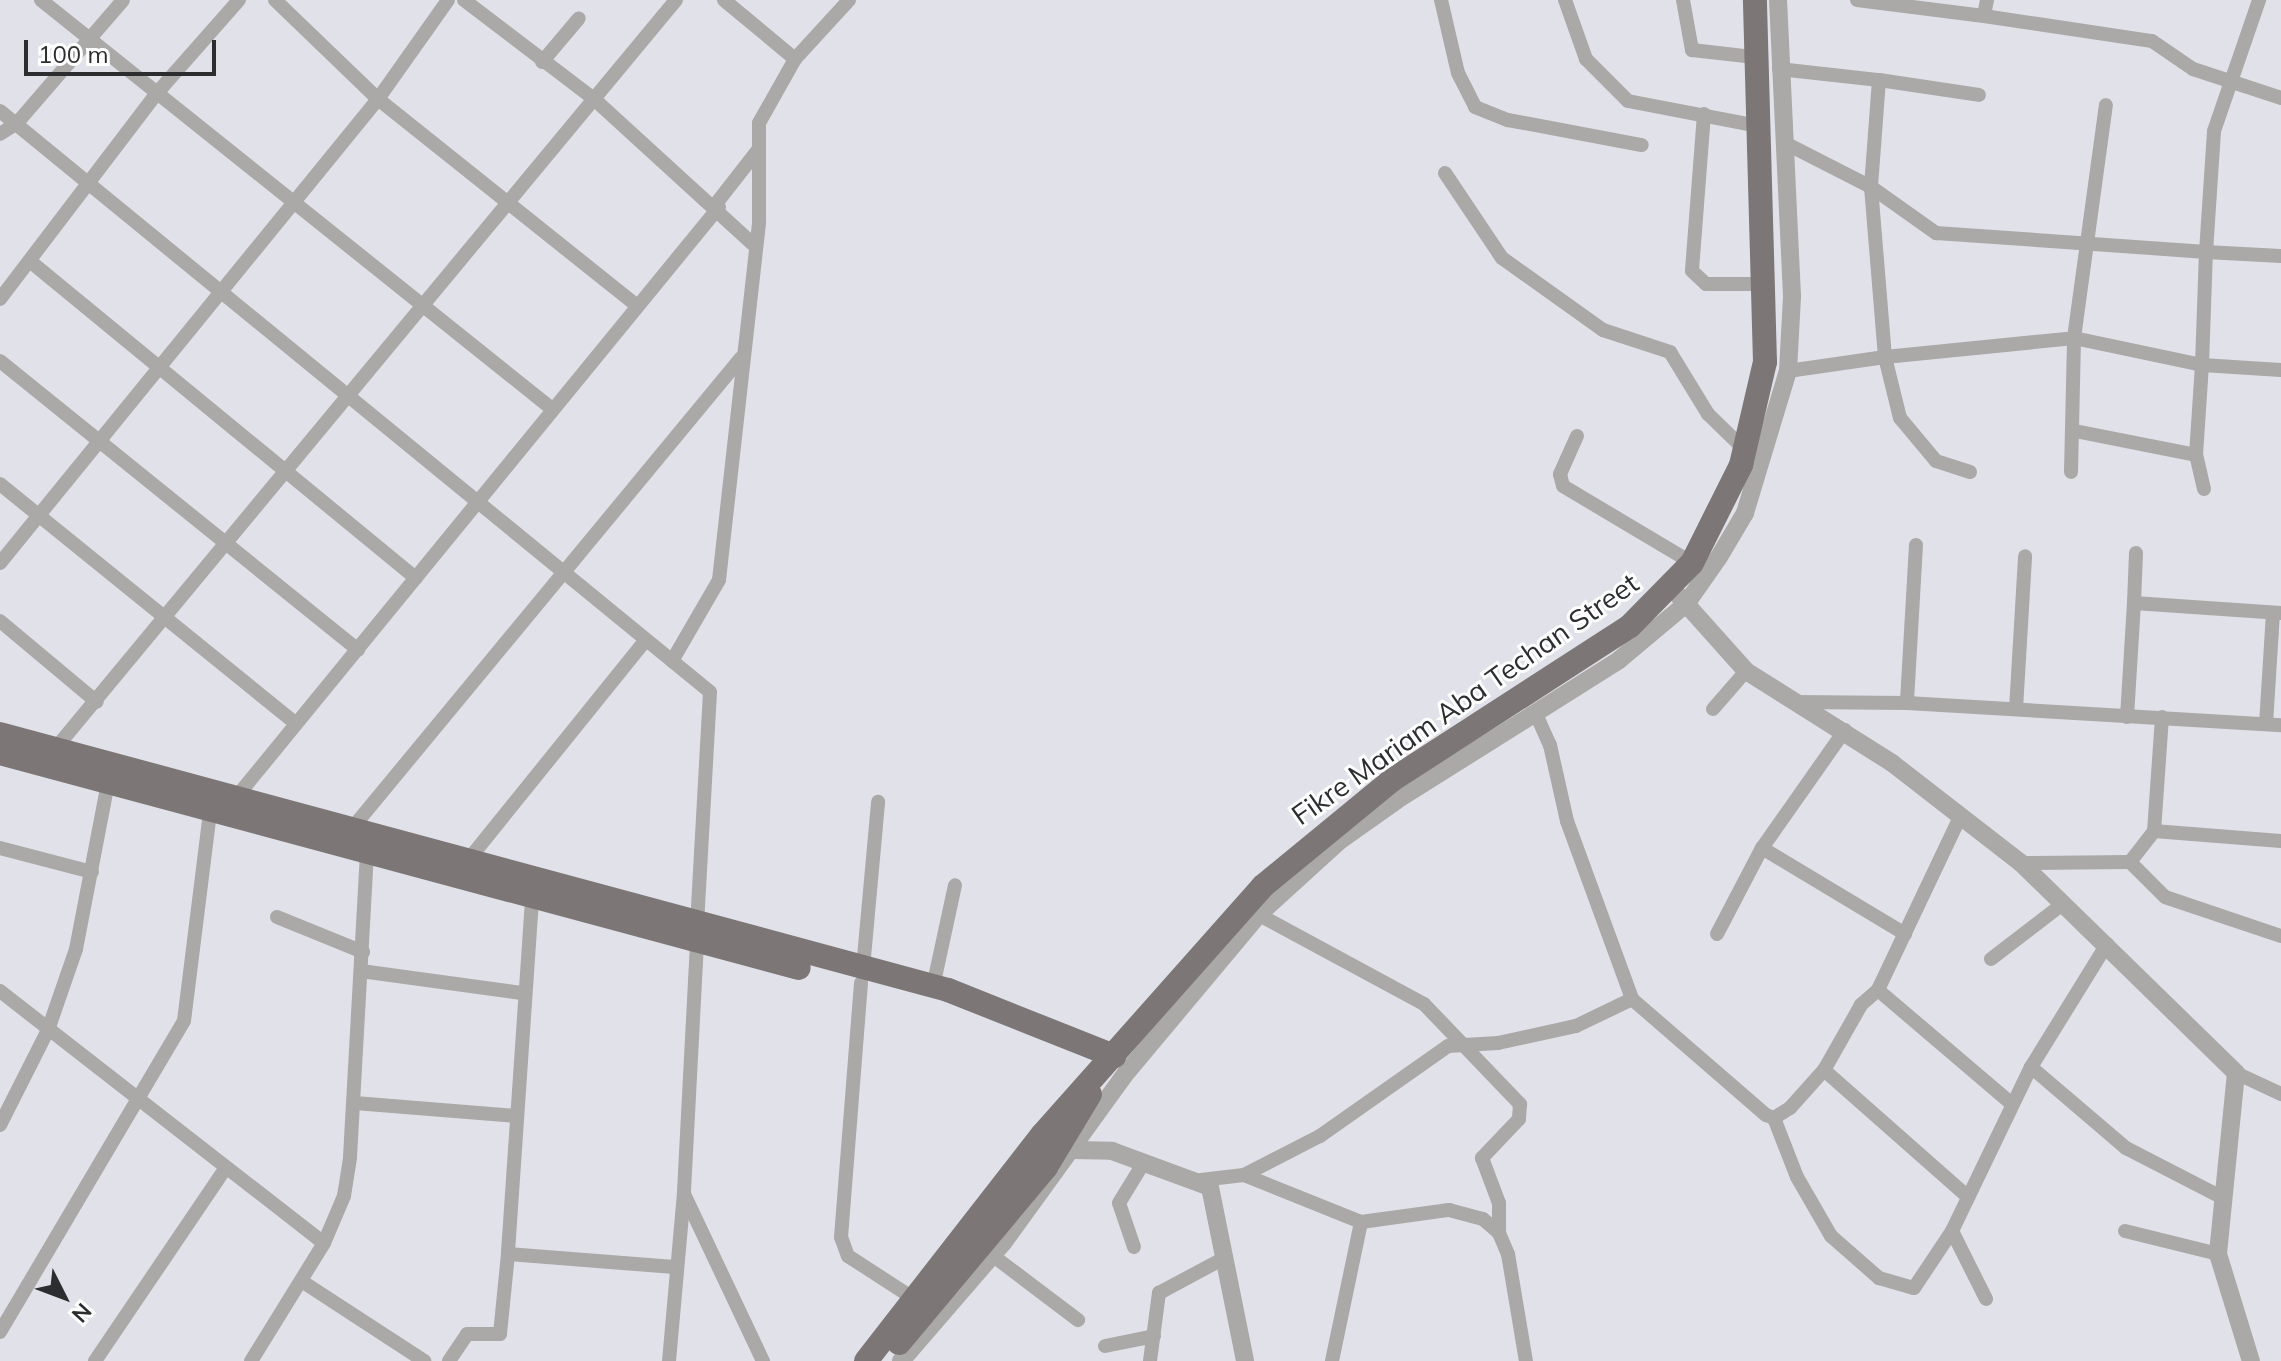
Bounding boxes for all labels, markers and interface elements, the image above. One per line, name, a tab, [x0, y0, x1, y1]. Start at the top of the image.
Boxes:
scale bar	[28, 24, 220, 74]
text: 100 m	[38, 39, 109, 69]
street label: Fikre Mariam Aba Techan Street	[1285, 566, 1645, 832]
north arrow	[24, 1257, 104, 1337]
text: N	[66, 1298, 98, 1329]

